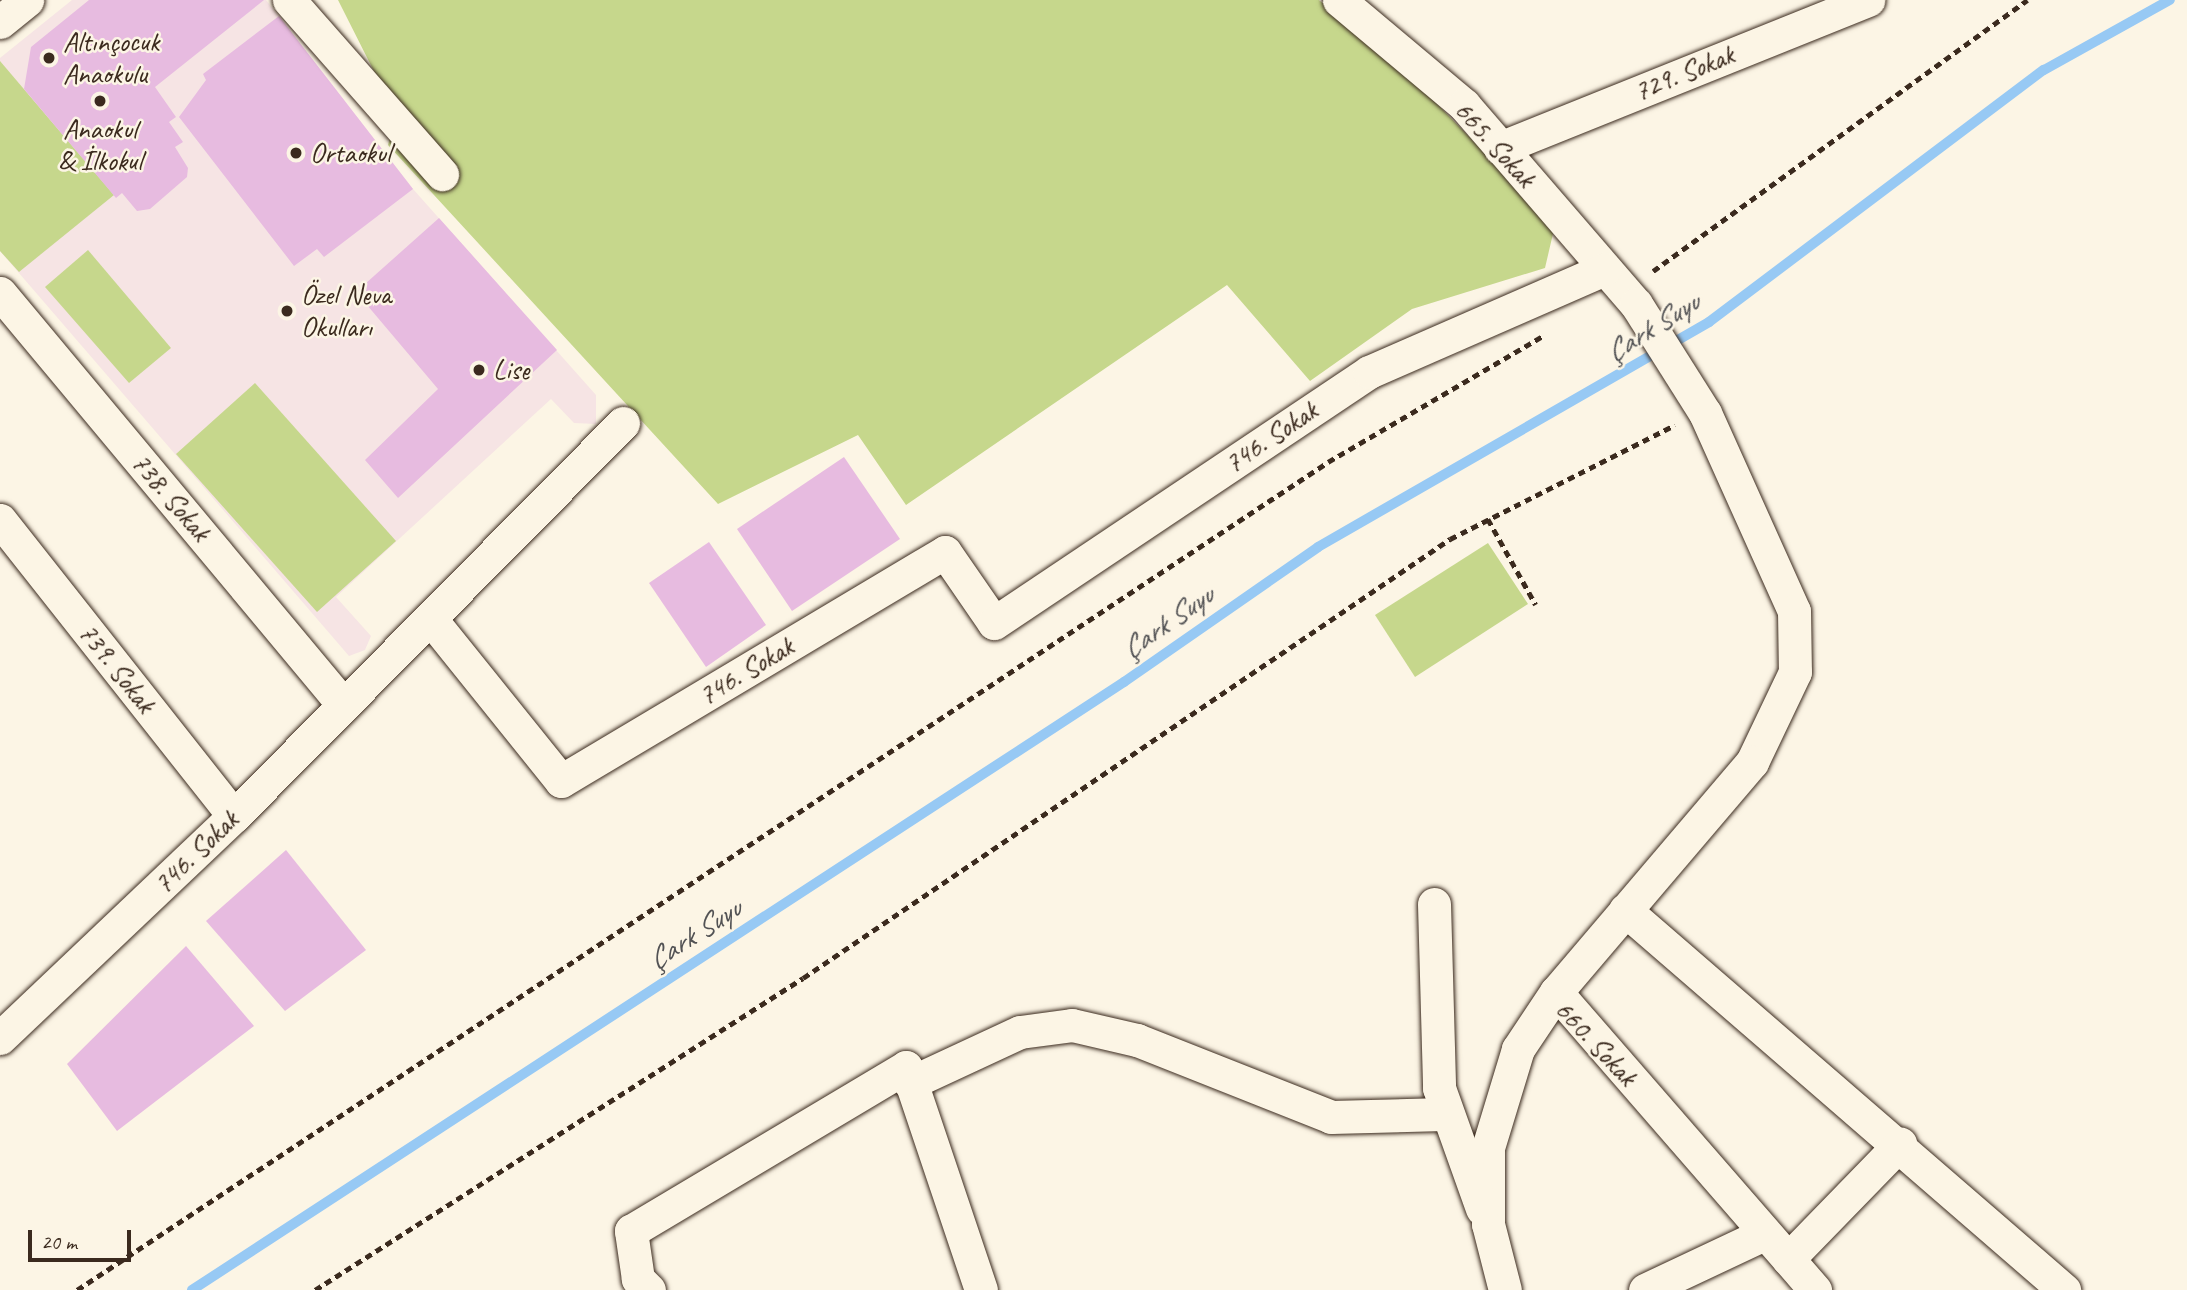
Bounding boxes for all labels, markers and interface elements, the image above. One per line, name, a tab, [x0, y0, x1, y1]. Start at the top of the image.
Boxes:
place label: Altınçocuk Anaokulu	[63, 25, 159, 91]
street label: 729. Sokak	[1629, 38, 1739, 108]
marker: Altınçocuk Anaokulu	[41, 50, 57, 66]
marker: Anaokul & İlkokul	[92, 93, 108, 109]
street label: 665. Sokak	[1447, 94, 1543, 194]
place label: Anaokul & İlkokul	[58, 112, 142, 178]
place label: Ortaokul	[310, 136, 391, 170]
marker: Ortaokul	[288, 145, 304, 161]
place label: Özel Neva Okulları	[301, 278, 391, 344]
water label: Çark Suyu	[1599, 284, 1705, 370]
marker: Özel Neva Okulları	[279, 303, 295, 319]
place label: Lise	[493, 353, 529, 387]
marker: Lise	[471, 362, 487, 378]
street label: 746. Sokak	[1218, 394, 1324, 480]
street label: 738. Sokak	[124, 446, 218, 548]
water label: Çark Suyu	[1114, 578, 1220, 666]
street label: 739. Sokak	[71, 616, 163, 720]
street label: 746. Sokak	[692, 630, 800, 712]
street label: 746. Sokak	[147, 803, 245, 901]
water label: Çark Suyu	[641, 891, 747, 977]
street label: 660. Sokak	[1548, 993, 1644, 1093]
scale bar	[32, 1216, 135, 1260]
text: 20 m	[41, 1229, 77, 1255]

